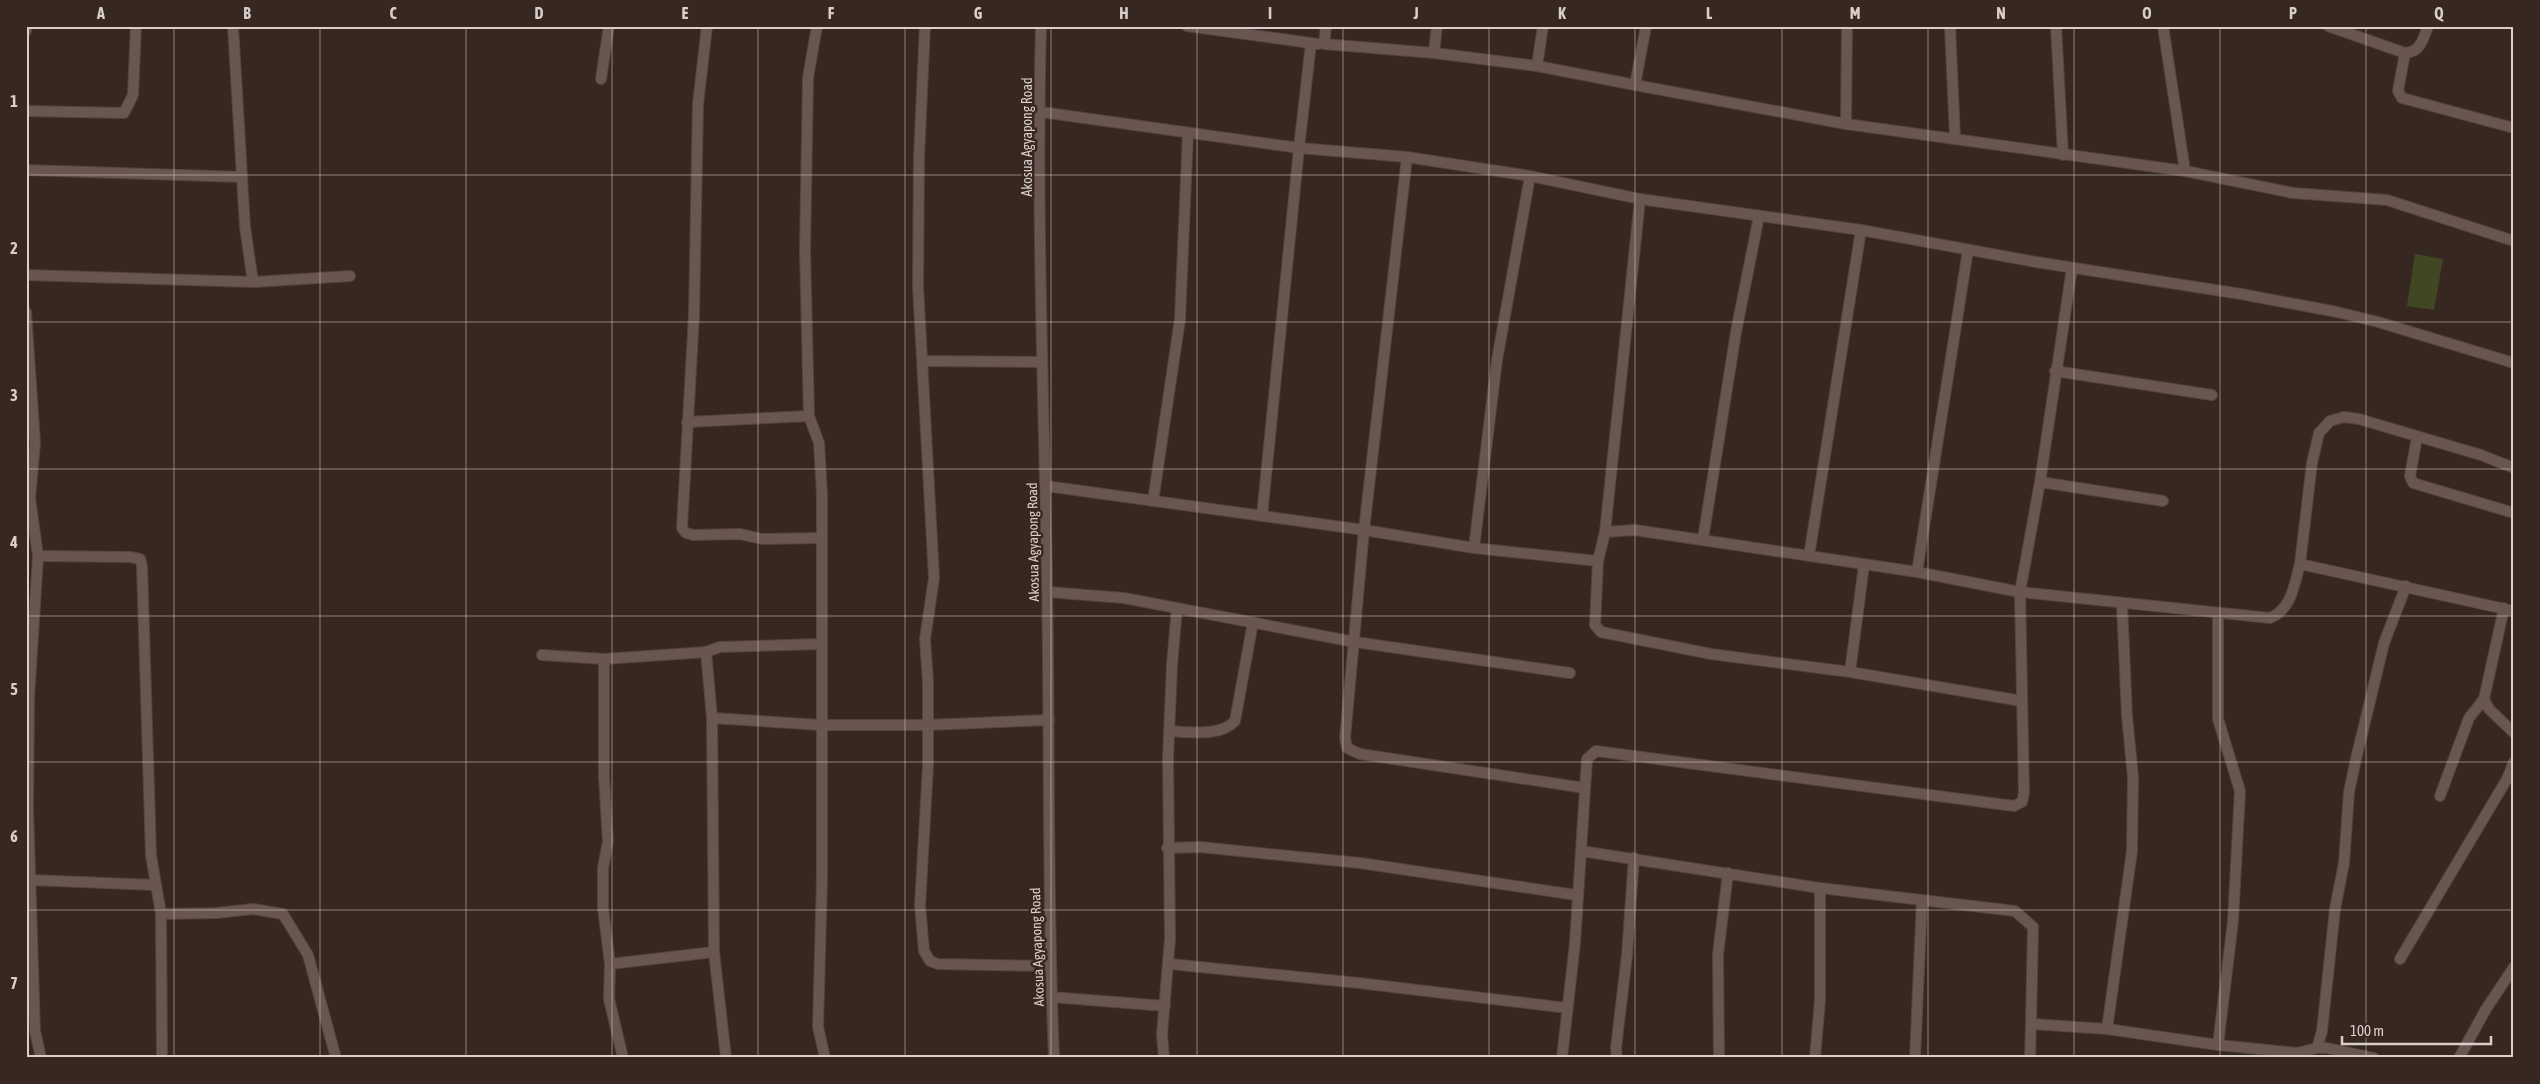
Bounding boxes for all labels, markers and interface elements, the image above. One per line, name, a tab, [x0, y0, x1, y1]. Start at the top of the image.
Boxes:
text: A	[96, 4, 105, 22]
text: B	[243, 4, 251, 22]
text: C	[389, 4, 397, 22]
text: D	[535, 4, 544, 22]
text: E	[682, 4, 689, 22]
text: F	[828, 4, 835, 22]
text: G	[974, 4, 983, 22]
text: H	[1119, 4, 1129, 22]
text: I	[1268, 4, 1272, 22]
text: J	[1412, 4, 1419, 22]
text: K	[1558, 4, 1566, 22]
text: L	[1706, 4, 1713, 22]
text: M	[1850, 4, 1860, 22]
text: N	[1996, 4, 2006, 22]
text: O	[2142, 4, 2152, 22]
text: P	[2289, 4, 2297, 22]
text: Q	[2434, 4, 2444, 22]
street label: Akosua Agyapong Road	[1019, 77, 1035, 197]
text: 1	[10, 92, 18, 110]
text: 2	[10, 239, 18, 257]
text: 3	[10, 386, 18, 404]
street label: Akosua Agyapong Road	[1024, 482, 1042, 602]
text: 4	[9, 533, 18, 551]
text: 5	[10, 680, 18, 698]
text: 6	[10, 827, 18, 845]
street label: Akosua Agyapong Road	[1027, 887, 1047, 1007]
text: 7	[10, 974, 18, 992]
scale bar	[2342, 1014, 2491, 1046]
text: 100 m	[2350, 1022, 2384, 1039]

